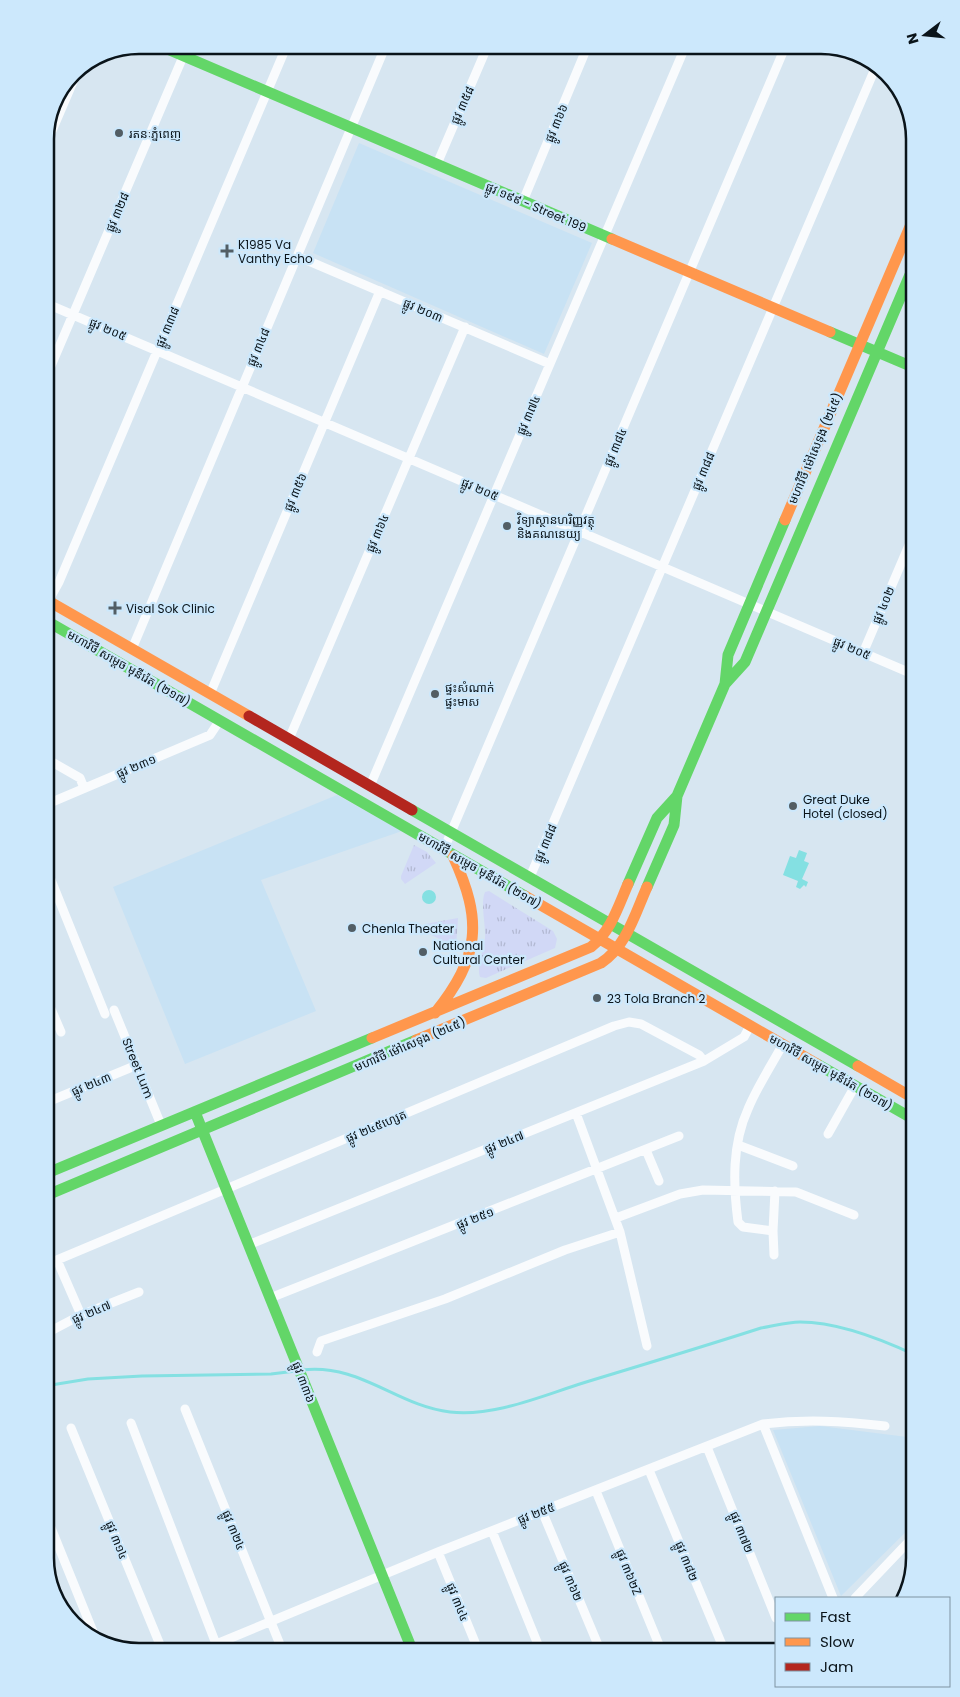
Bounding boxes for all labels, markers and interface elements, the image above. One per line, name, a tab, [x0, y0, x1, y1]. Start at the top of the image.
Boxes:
north arrow	[900, 10, 950, 60]
text: N	[901, 31, 924, 46]
street label: ផ្លូវ ៣៥៨	[446, 83, 480, 128]
street label: ផ្លូវ ៣៦៦	[540, 101, 574, 146]
place label: រតនៈភ្នំពេញ	[129, 125, 181, 142]
marker: រតនៈភ្នំពេញ	[113, 127, 125, 139]
street label: ផ្លូវ ១៩៩ - Street 199	[482, 178, 589, 238]
street label: ផ្លូវ ៣២៨	[101, 189, 135, 236]
place label: K1985 Va Vanthy Echo	[238, 236, 313, 267]
marker: K1985 Va Vanthy Echo	[220, 244, 234, 258]
street label: ផ្លូវ ២០៣	[399, 294, 446, 328]
street label: ផ្លូវ ៣៣៨	[151, 304, 186, 351]
street label: ផ្លូវ ២០៥	[86, 314, 129, 347]
street label: ផ្លូវ ៣៤៨	[242, 325, 276, 370]
street label: មហាវិថី ម៉ៅសេទុង (២៤៥)	[784, 390, 846, 506]
street label: ផ្លូវ ៣៧៤	[512, 392, 546, 439]
street label: ផ្លូវ ៣៨៤	[599, 425, 633, 470]
street label: ផ្លូវ ៣៨៨	[687, 449, 721, 494]
street label: ផ្លូវ ៣៥៦	[279, 470, 313, 515]
street label: ផ្លូវ ២០៥	[458, 474, 501, 507]
street label: ផ្លូវ ៣៦៤	[361, 511, 395, 556]
place label: វិទ្យាស្ថានហរិញ្ញវត្ថុ និងគណនេយ្យ	[517, 511, 595, 542]
marker: វិទ្យាស្ថានហរិញ្ញវត្ថុ និងគណនេយ្យ	[501, 520, 513, 532]
street label: ផ្លូវ ៤០២	[868, 584, 901, 627]
place label: Visal Sok Clinic	[126, 600, 215, 617]
marker: Visal Sok Clinic	[108, 601, 122, 615]
street label: មហាវិថី សម្តេច មុនីរ៉េត (២១៧)	[64, 626, 194, 710]
street label: ផ្លូវ ២០៥	[830, 633, 873, 666]
place label: ផ្ទះសំណាក់ ផ្ទះមាស	[445, 679, 494, 710]
marker: ផ្ទះសំណាក់ ផ្ទះមាស	[429, 688, 441, 700]
street label: ផ្លូវ ២៣១	[113, 750, 160, 784]
place label: Great Duke Hotel (closed)	[803, 791, 888, 822]
marker: Great Duke Hotel (closed)	[787, 800, 799, 812]
street label: ផ្លូវ ៣៨៨	[529, 821, 563, 866]
street label: មហាវិថី សម្តេច មុនីរ៉េត (២១៧)	[415, 828, 545, 912]
place label: Chenla Theater	[362, 920, 455, 937]
marker: Chenla Theater	[346, 922, 358, 934]
place label: National Cultural Center	[433, 937, 525, 968]
marker: National Cultural Center	[417, 946, 429, 958]
place label: 23 Tola Branch 2	[607, 990, 705, 1007]
marker: 23 Tola Branch 2	[591, 992, 603, 1004]
street label: មហាវិថី ម៉ៅសេទុង (២៤៥)	[352, 1013, 468, 1075]
street label: មហាវិថី សម្តេច មុនីរ៉េត (២១៧)	[766, 1030, 896, 1114]
street label: Street Lum	[118, 1035, 158, 1101]
street label: ផ្លូវ ២៤៣	[68, 1068, 115, 1102]
street label: ផ្លូវ ២៤៥ហ្សេត	[343, 1106, 410, 1149]
street label: ផ្លូវ ២៤៧	[482, 1126, 527, 1160]
street label: ផ្លូវ ២៥១	[454, 1203, 497, 1236]
street label: ផ្លូវ ២៤៧	[69, 1296, 114, 1330]
street label: ផ្លូវ ៣៣៦	[286, 1359, 320, 1406]
street label: ផ្លូវ ២៥៥	[515, 1498, 558, 1530]
street label: ផ្លូវ ៣២៤	[216, 1507, 250, 1553]
street label: ផ្លូវ ៣៧២	[724, 1509, 758, 1556]
street label: ផ្លូវ ៣១៤	[99, 1518, 132, 1563]
street label: ផ្លូវ ៣៨២	[669, 1538, 703, 1584]
street label: ផ្លូវ ៣៦២Z	[610, 1546, 646, 1598]
street label: ផ្លូវ ៣៦២	[553, 1558, 587, 1605]
street label: ផ្លូវ ៣៤៤	[440, 1580, 473, 1625]
legend	[775, 1597, 950, 1687]
text: Fast	[820, 1606, 851, 1627]
text: Slow	[820, 1631, 855, 1652]
text: Jam	[820, 1656, 854, 1677]

